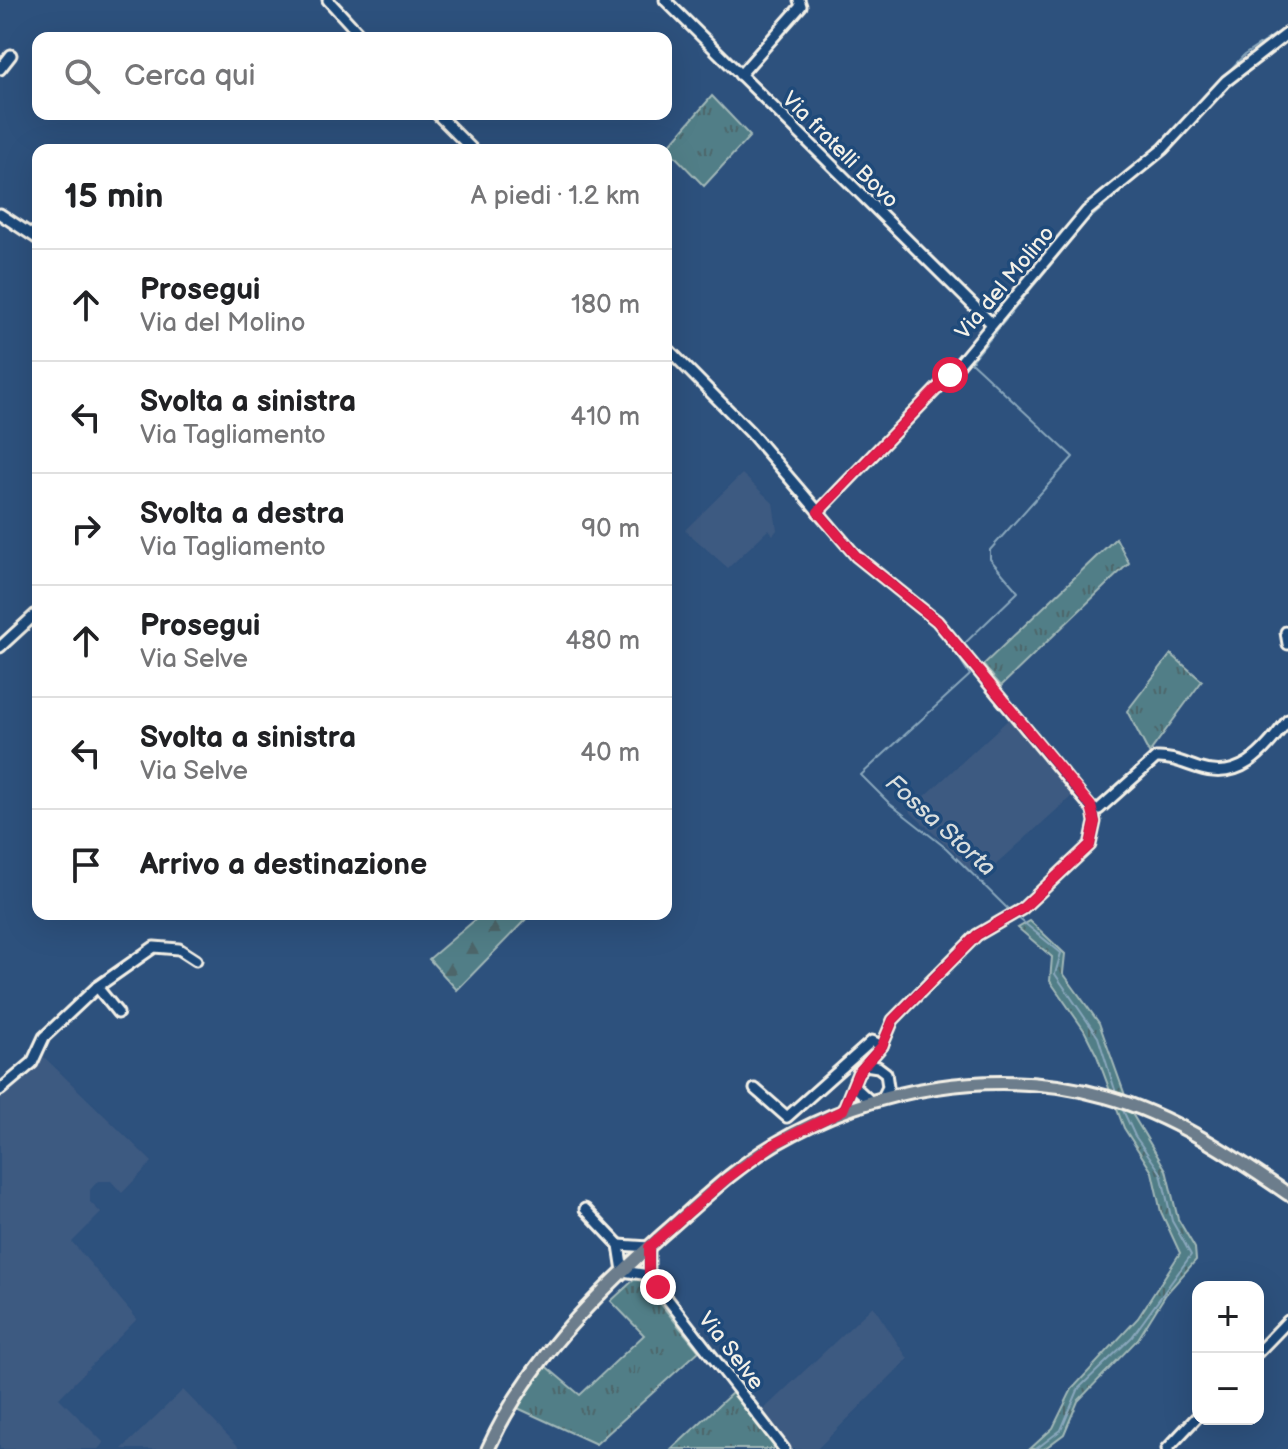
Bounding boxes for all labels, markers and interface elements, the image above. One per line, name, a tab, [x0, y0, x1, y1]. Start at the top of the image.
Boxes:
search box	[32, 32, 672, 120]
icon: search	[60, 54, 104, 98]
text: Cerca qui	[124, 58, 256, 94]
street label: Via fratelli Bovo	[776, 86, 904, 214]
text: 15 min	[64, 176, 163, 217]
text: A piedi · 1.2 km	[471, 181, 640, 212]
street label: Via del Molino	[950, 221, 1061, 345]
text: Prosegui	[140, 272, 260, 308]
icon: ahead	[64, 283, 108, 327]
text: 180 m	[571, 290, 640, 321]
text: Via del Molino	[140, 308, 306, 339]
route start	[932, 357, 968, 393]
text: Svolta a sinistra	[140, 384, 356, 420]
icon: left	[64, 395, 108, 439]
text: 410 m	[570, 402, 640, 433]
text: Via Tagliamento	[140, 420, 326, 451]
text: Svolta a destra	[140, 496, 345, 532]
icon: right	[64, 507, 108, 551]
text: 90 m	[581, 514, 640, 545]
text: Via Tagliamento	[140, 532, 326, 563]
text: Prosegui	[140, 608, 260, 644]
icon: ahead	[64, 619, 108, 663]
text: 480 m	[565, 626, 640, 657]
text: Via Selve	[140, 644, 248, 675]
text: Svolta a sinistra	[140, 720, 356, 756]
icon: left	[64, 731, 108, 775]
text: 40 m	[580, 738, 640, 769]
text: Via Selve	[140, 756, 248, 787]
water label: Fossa Storta	[880, 768, 1002, 882]
icon: arrive	[64, 843, 108, 887]
text: Arrivo a destinazione	[140, 847, 427, 883]
route end	[640, 1269, 676, 1305]
map controls	[1192, 1281, 1264, 1425]
button: +	[1192, 1281, 1264, 1353]
street label: Via Selve	[692, 1307, 770, 1395]
button: −	[1192, 1353, 1264, 1425]

